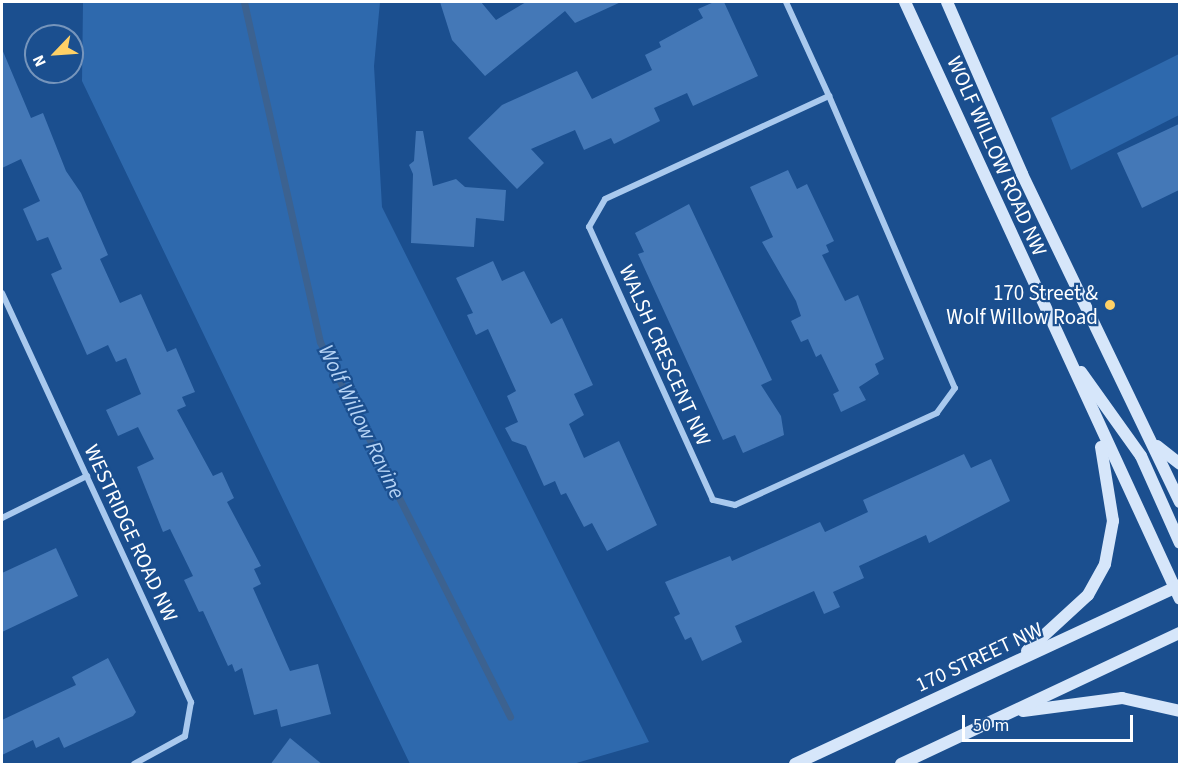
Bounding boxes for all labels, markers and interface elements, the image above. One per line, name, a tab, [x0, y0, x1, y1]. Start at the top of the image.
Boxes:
north arrow	[24, 24, 84, 84]
text: N	[27, 51, 52, 70]
street label: WOLF WILLOW ROAD NW	[942, 52, 1052, 260]
street label: WALSH CRESCENT NW	[614, 261, 716, 449]
place label: 170 Street & Wolf Willow Road	[946, 280, 1098, 330]
marker: 170 Street & Wolf Willow Road	[1103, 298, 1117, 312]
water label: Wolf Willow Ravine	[312, 340, 410, 504]
street label: WESTRIDGE ROAD NW	[79, 440, 183, 626]
street label: 170 STREET NW	[912, 617, 1046, 697]
scale bar	[965, 703, 1136, 741]
text: 50 m	[973, 713, 1009, 738]

